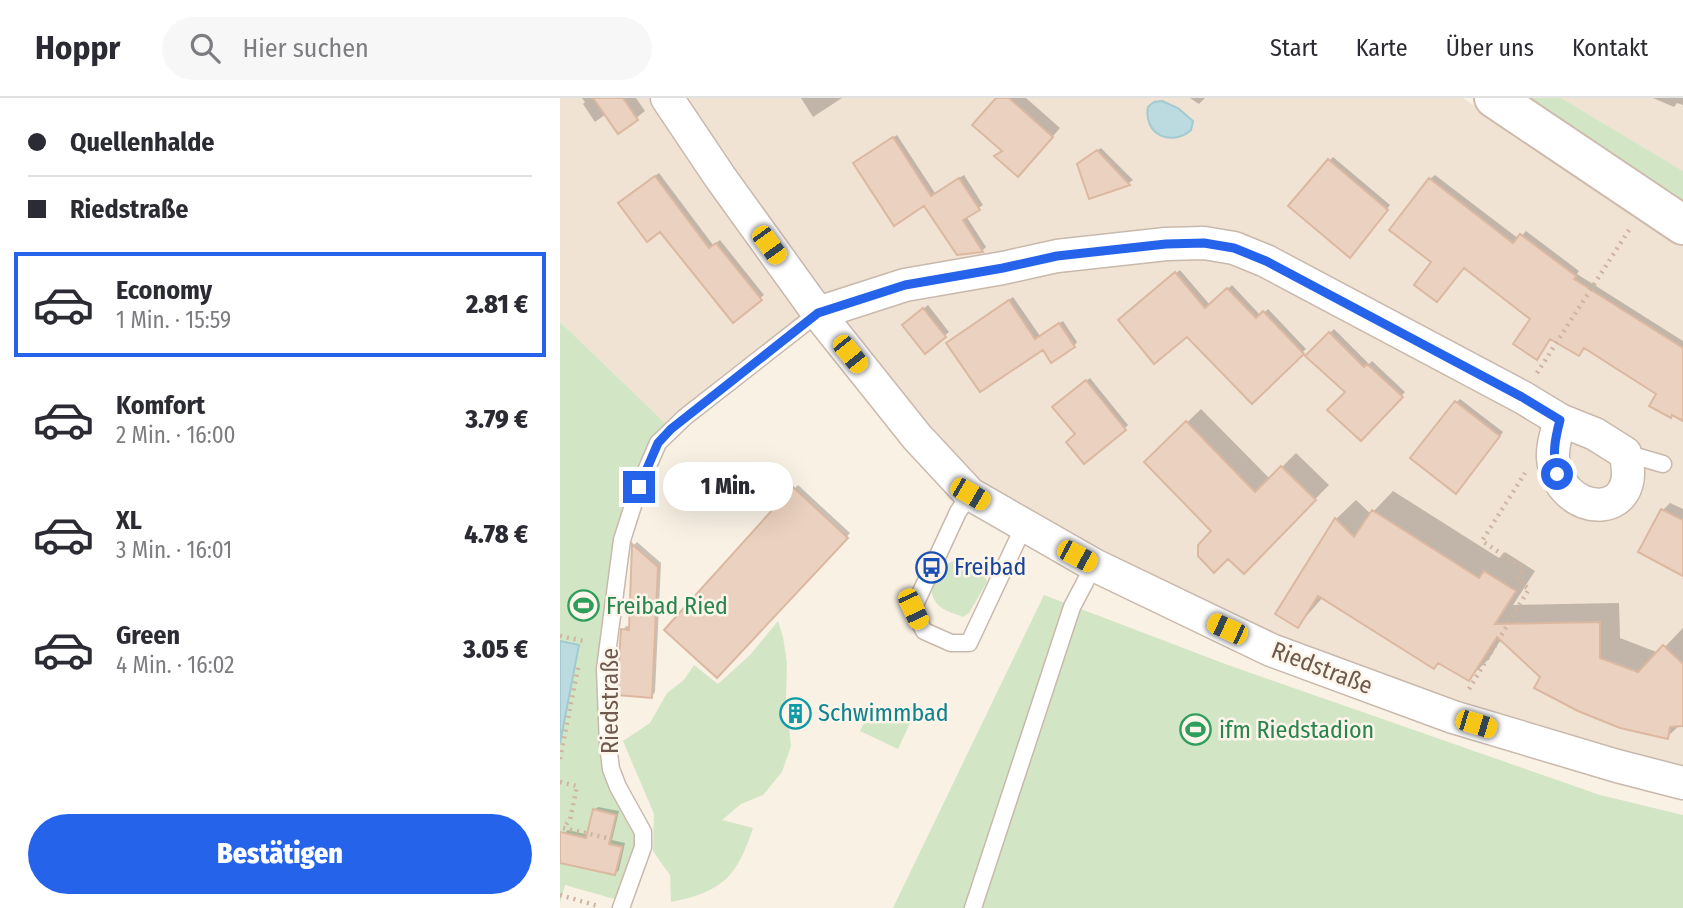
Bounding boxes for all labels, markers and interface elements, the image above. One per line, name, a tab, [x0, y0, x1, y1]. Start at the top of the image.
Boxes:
search box	[162, 17, 652, 80]
text: Hoppr	[35, 28, 120, 68]
icon: search	[186, 29, 224, 67]
text: Hier suchen	[242, 33, 369, 64]
text: Start	[1270, 34, 1318, 62]
text: Karte	[1356, 34, 1408, 62]
text: Über uns	[1446, 34, 1534, 62]
text: Kontakt	[1572, 34, 1648, 62]
text: Quellenhalde	[70, 127, 215, 158]
text: Riedstraße	[70, 194, 188, 225]
car	[749, 222, 790, 268]
icon: car	[32, 273, 95, 336]
text: Economy	[116, 275, 212, 306]
text: 2.81 €	[466, 289, 528, 320]
text: 1 Min. · 15:59	[116, 306, 231, 334]
car	[829, 331, 872, 377]
icon: car	[32, 388, 95, 451]
text: Komfort	[116, 390, 205, 421]
text: 3.79 €	[465, 404, 528, 435]
text: 2 Min. · 16:00	[116, 421, 236, 449]
route start	[1541, 458, 1573, 490]
callout: 1 Min.	[664, 462, 793, 512]
route end	[623, 471, 655, 503]
text: 1 Min.	[701, 472, 755, 500]
car	[947, 474, 994, 514]
icon: car	[32, 503, 95, 566]
text: XL	[116, 505, 142, 536]
text: 4.78 €	[464, 519, 528, 550]
text: 3 Min. · 16:01	[116, 536, 232, 564]
car	[1054, 537, 1101, 575]
bus stop icon: Freibad	[914, 550, 948, 584]
place label: Freibad	[954, 553, 1026, 581]
car	[895, 586, 932, 632]
sports icon: Freibad Ried	[566, 589, 600, 623]
place label: Freibad Ried	[606, 592, 728, 620]
car	[1204, 611, 1251, 647]
icon: car	[32, 618, 95, 681]
text: Green	[116, 620, 180, 651]
text: 3.05 €	[463, 634, 528, 665]
street label: Riedstraße	[1267, 636, 1377, 700]
street label: Riedstraße	[596, 648, 624, 754]
text: 4 Min. · 16:02	[116, 651, 235, 679]
building icon: Schwimmbad	[778, 696, 812, 730]
place label: Schwimmbad	[818, 699, 949, 727]
car	[1453, 708, 1500, 740]
sports icon: ifm Riedstadion	[1179, 713, 1213, 747]
place label: ifm Riedstadion	[1219, 716, 1374, 744]
button: Bestätigen	[28, 814, 532, 894]

